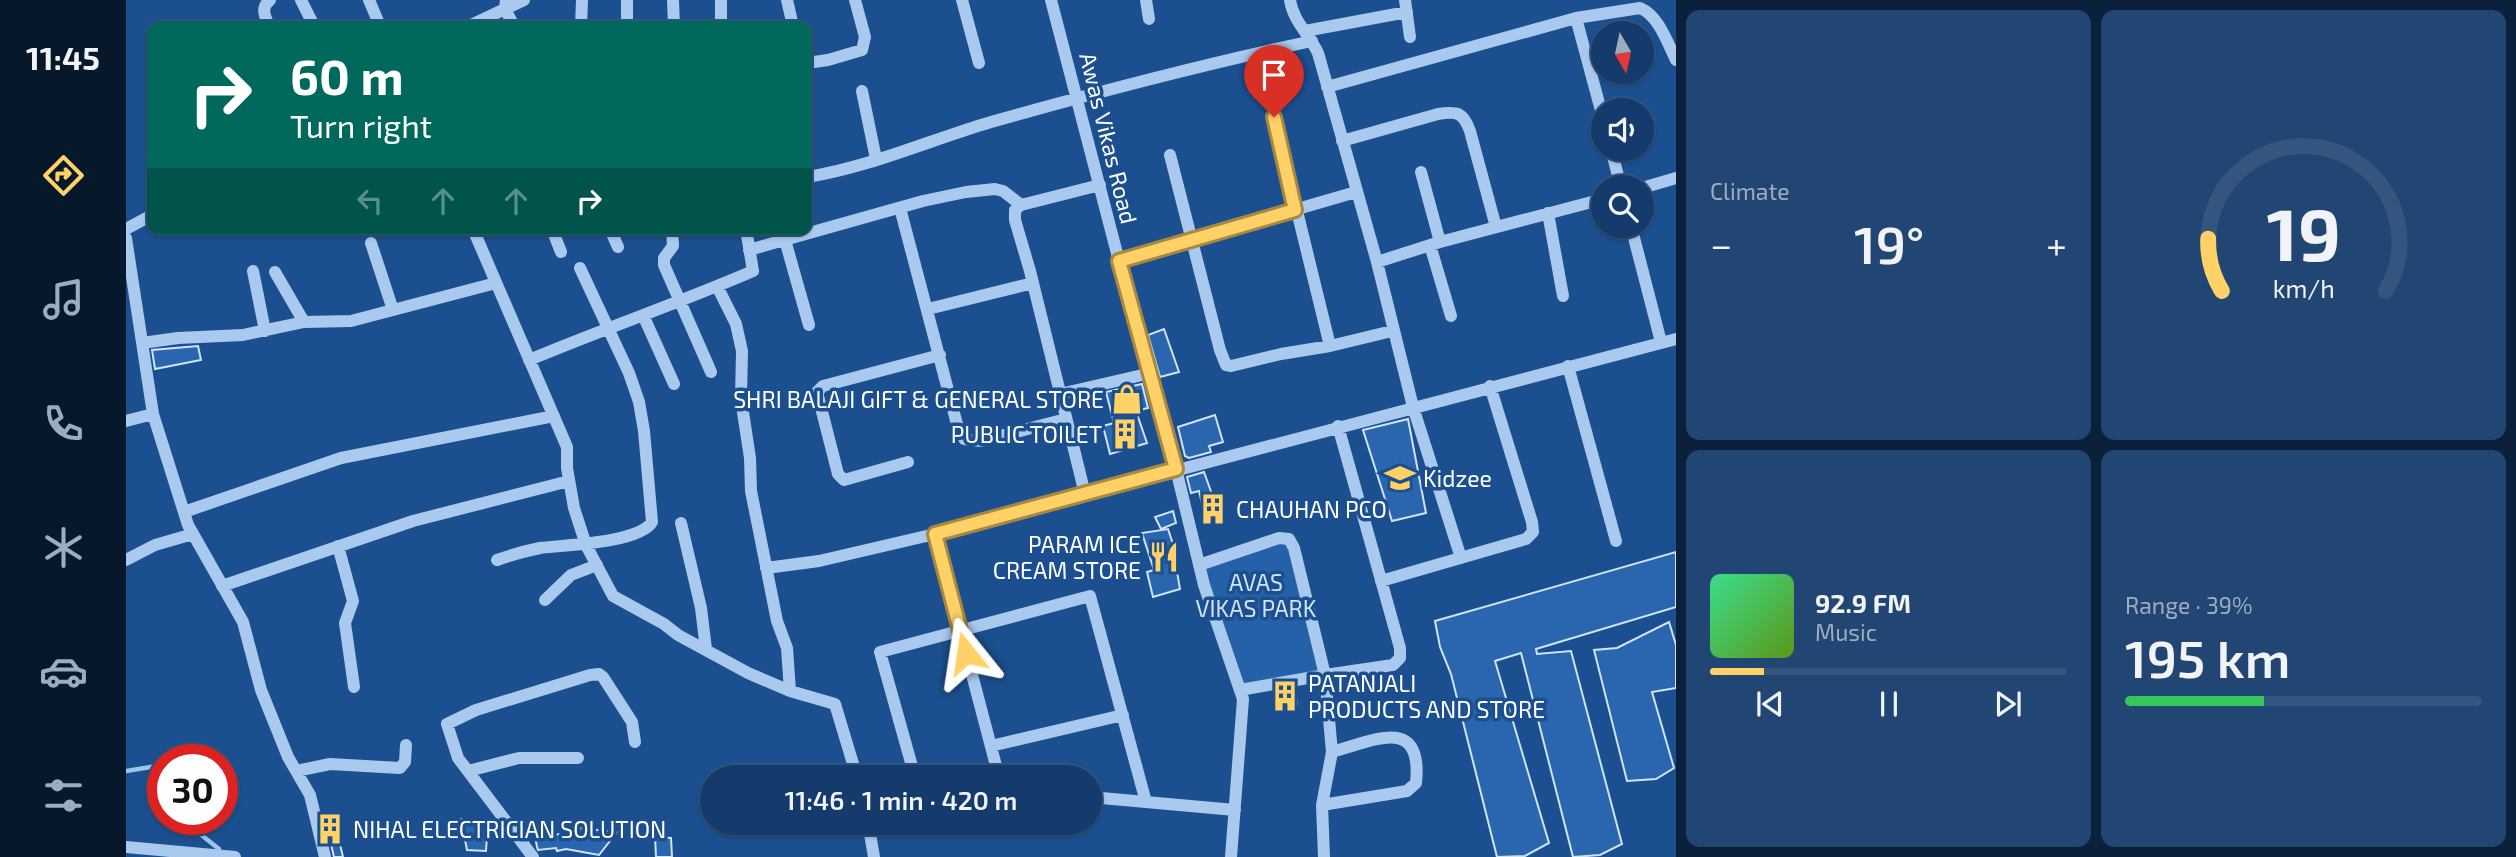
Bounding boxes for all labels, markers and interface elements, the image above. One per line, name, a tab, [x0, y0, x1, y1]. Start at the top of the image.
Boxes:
north arrow	[1591, 21, 1654, 84]
map controls	[1591, 21, 1654, 238]
text: 11:45	[26, 38, 100, 76]
pin	[1244, 45, 1304, 117]
text: 60 m	[290, 46, 404, 105]
icon: right	[175, 49, 266, 140]
street label: Awas Vikas Road	[1074, 49, 1144, 227]
icon: arrive	[1255, 56, 1293, 94]
button: sound	[1591, 98, 1654, 161]
text: Turn right	[290, 106, 432, 144]
icon: directions	[39, 151, 88, 200]
button: search	[1591, 175, 1654, 238]
text: Climate	[1710, 177, 1790, 205]
icon: left	[351, 182, 389, 220]
icon: ahead	[424, 182, 462, 220]
icon: ahead	[497, 182, 535, 220]
icon: right	[570, 182, 608, 220]
text: 19	[2266, 188, 2341, 276]
text: 19°	[1854, 212, 1924, 274]
text: −	[1710, 221, 1732, 267]
text: +	[2046, 221, 2067, 267]
text: km/h	[2272, 273, 2335, 303]
icon: music	[39, 275, 88, 324]
shop icon: SHRI BALAJI GIFT & GENERAL STORE	[1110, 382, 1144, 416]
place label: SHRI BALAJI GIFT & GENERAL STORE	[733, 385, 1104, 413]
icon: phone	[39, 399, 88, 448]
building icon: PUBLIC TOILET	[1108, 417, 1142, 451]
place label: PUBLIC TOILET	[951, 420, 1102, 448]
school or university icon: Kidzee	[1383, 461, 1417, 495]
place label: Kidzee	[1423, 464, 1492, 492]
building icon: CHAUHAN PCO	[1196, 492, 1230, 526]
place label: CHAUHAN PCO	[1236, 495, 1387, 523]
icon: climate	[39, 523, 88, 572]
place label: PARAM ICE CREAM STORE	[993, 530, 1141, 584]
restaurant icon: PARAM ICE CREAM STORE	[1147, 540, 1181, 574]
park label: AVAS VIKAS PARK	[1196, 568, 1317, 622]
text: 92.9 FM	[1815, 587, 1911, 618]
text: Range · 39%	[2125, 591, 2253, 619]
position arrow	[929, 616, 1003, 690]
text: Music	[1815, 618, 1877, 646]
text: 195 km	[2125, 626, 2290, 688]
icon: car	[39, 647, 88, 696]
place label: PATANJALI PRODUCTS AND STORE	[1308, 669, 1545, 723]
building icon: PATANJALI PRODUCTS AND STORE	[1268, 679, 1302, 713]
icon: previous	[1751, 685, 1789, 723]
icon: pause	[1870, 685, 1908, 723]
icon: next	[1989, 685, 2027, 723]
speed limit sign: 30	[147, 744, 238, 835]
icon: filters	[39, 771, 88, 820]
text: 11:46 · 1 min · 420 m	[785, 784, 1017, 815]
building icon: NIHAL ELECTRICIAN SOLUTION	[313, 812, 347, 846]
place label: NIHAL ELECTRICIAN SOLUTION	[353, 815, 666, 843]

